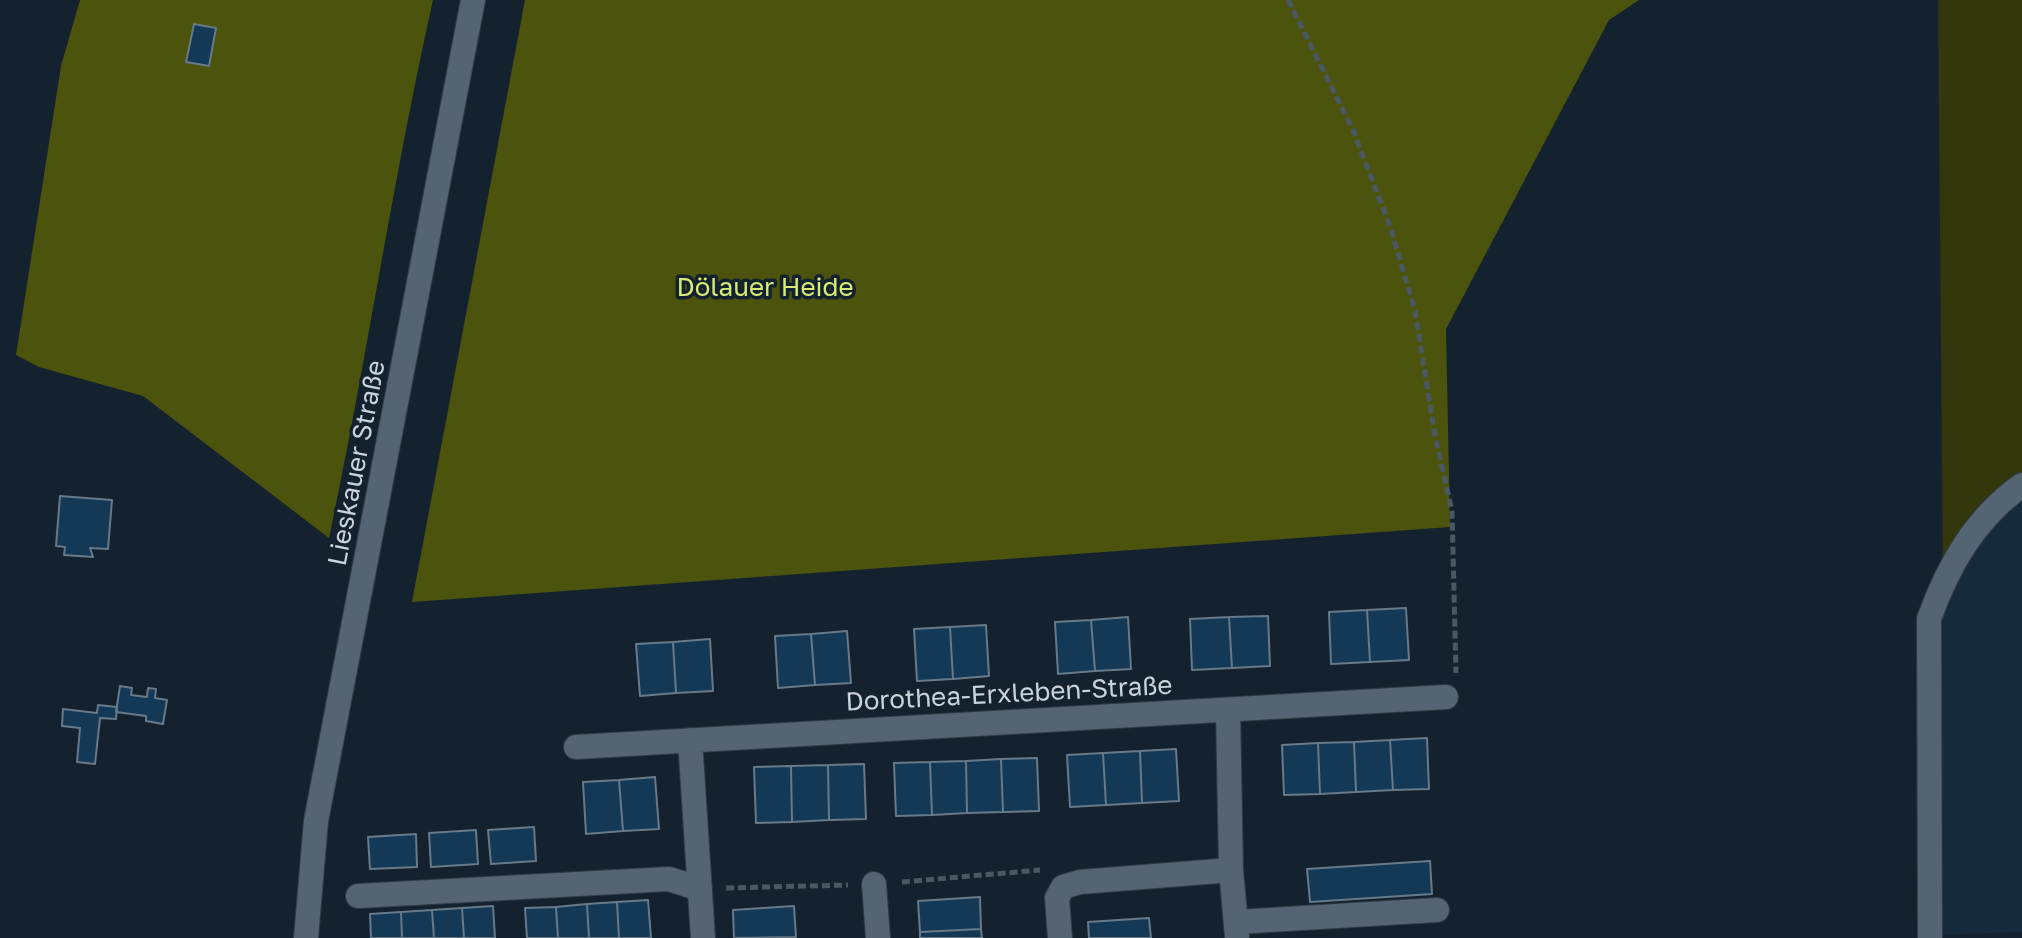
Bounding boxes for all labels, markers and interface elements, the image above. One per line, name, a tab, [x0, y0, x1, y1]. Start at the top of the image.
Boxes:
park label: Dölauer Heide	[676, 272, 854, 304]
street label: Lieskauer Straße	[322, 358, 392, 568]
street label: Dorothea-Erxleben-Straße	[845, 670, 1173, 718]

